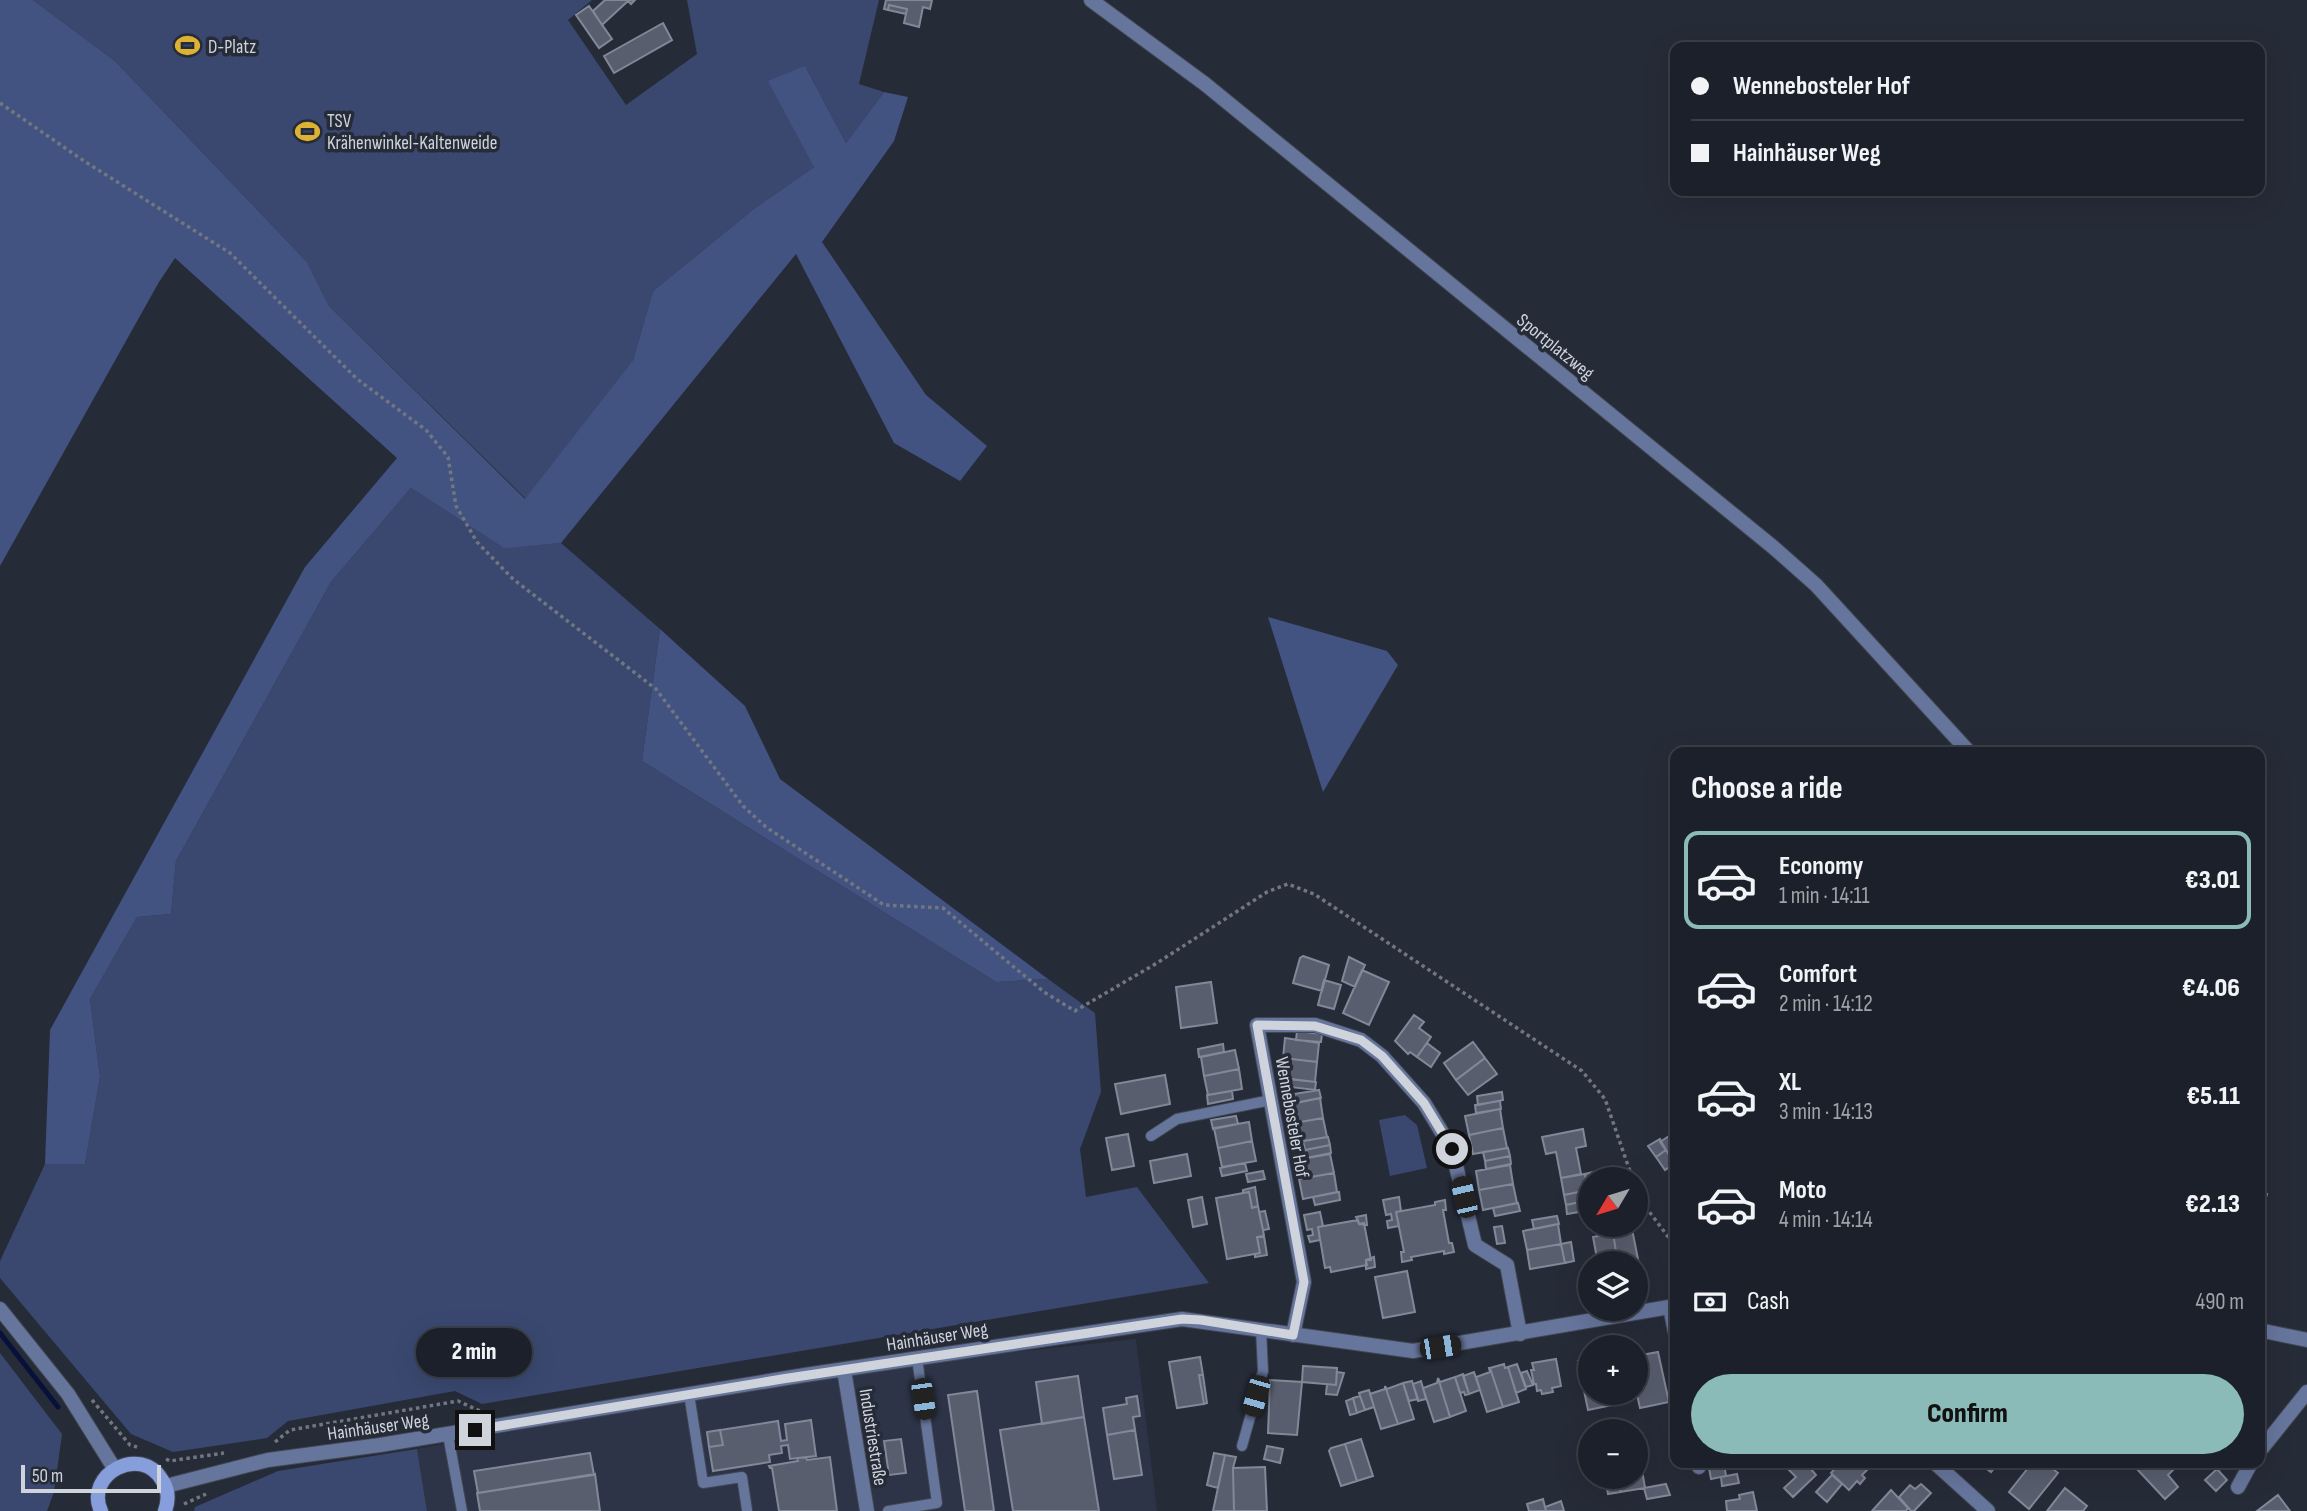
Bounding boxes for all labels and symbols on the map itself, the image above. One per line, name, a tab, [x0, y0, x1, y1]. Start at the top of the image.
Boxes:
sports icon: D-Platz	[174, 32, 202, 60]
place label: D-Platz	[208, 36, 256, 59]
place label: TSV Krähenwinkel-Kaltenweide	[327, 110, 497, 155]
sports icon: TSV Krähenwinkel-Kaltenweide	[293, 117, 321, 145]
street label: Sportplatzweg	[1512, 309, 1599, 386]
street label: Wennebosteler Hof	[1270, 1055, 1314, 1180]
route start	[1436, 1133, 1468, 1165]
north arrow	[1578, 1167, 1648, 1237]
car	[1450, 1174, 1479, 1220]
street label: Hainhäuser Weg	[885, 1318, 990, 1357]
callout: 2 min	[417, 1328, 533, 1378]
car	[1418, 1333, 1463, 1361]
car	[1241, 1373, 1272, 1419]
car	[910, 1377, 937, 1421]
street label: Industriestraße	[854, 1387, 892, 1487]
street label: Hainhäuser Weg	[326, 1409, 431, 1446]
route end	[459, 1414, 491, 1446]
scale bar	[21, 1462, 161, 1494]

